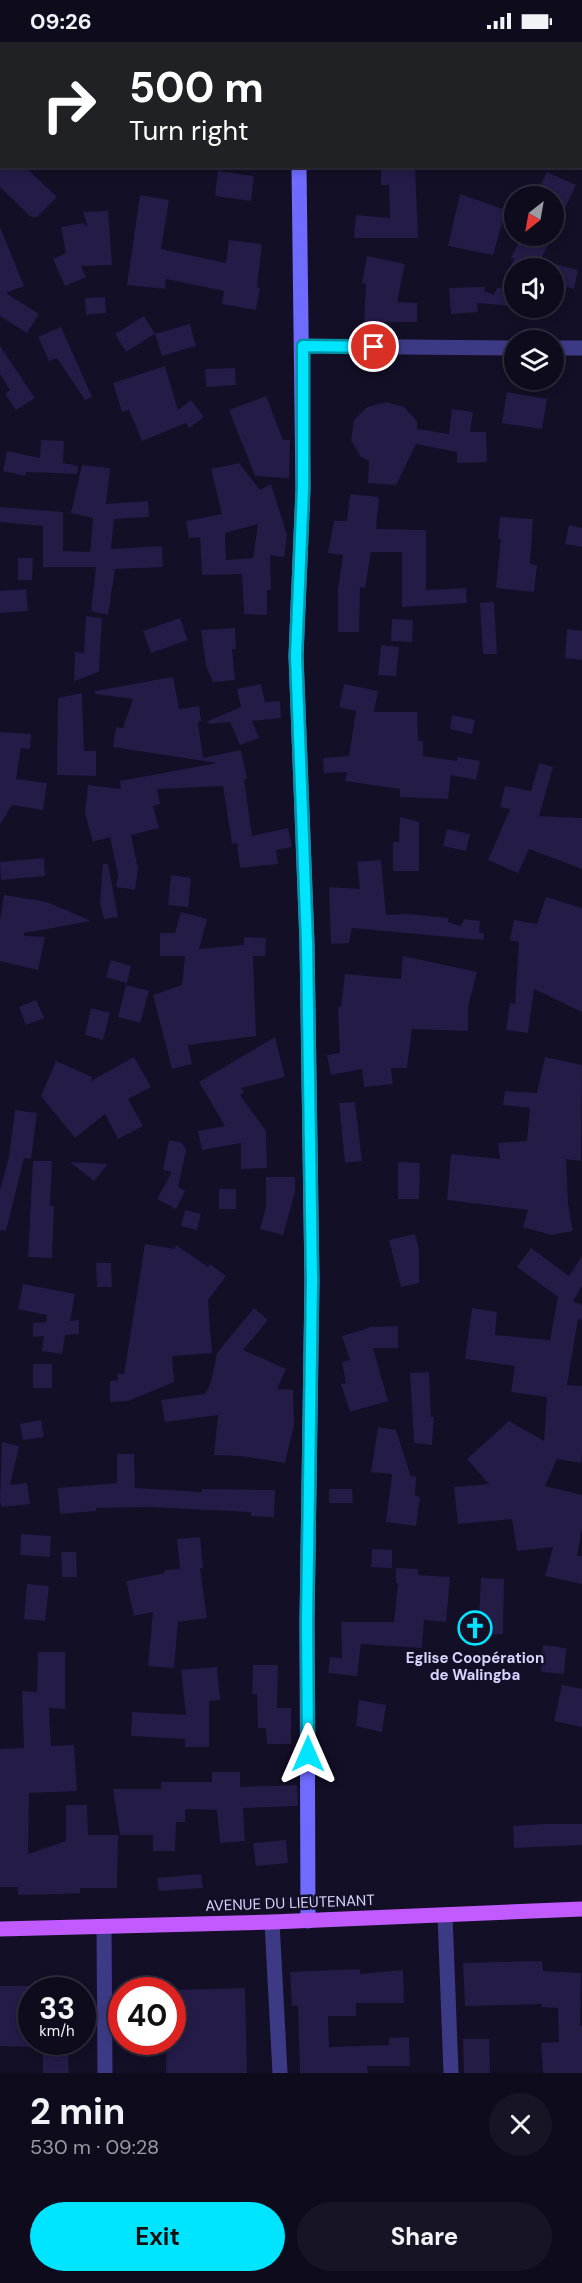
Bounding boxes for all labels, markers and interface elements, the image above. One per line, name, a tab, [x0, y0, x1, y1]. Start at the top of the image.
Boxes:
text: 09:26	[30, 7, 92, 36]
text: 500 m	[129, 60, 264, 115]
icon: right	[30, 66, 108, 144]
text: Turn right	[129, 113, 249, 148]
north arrow	[504, 186, 564, 246]
map controls	[504, 186, 564, 390]
button: sound	[504, 258, 564, 318]
pin	[348, 321, 399, 372]
icon: arrive	[357, 330, 390, 363]
button: layers	[504, 330, 564, 390]
church icon: Eglise Coopération de Walingba	[457, 1610, 493, 1646]
place label: Eglise Coopération de Walingba	[406, 1648, 544, 1685]
position arrow	[276, 1722, 340, 1786]
street label: AVENUE DU LIEUTENANT	[205, 1890, 375, 1916]
speed limit sign: 40	[108, 1977, 186, 2055]
text: 33	[39, 1989, 75, 2028]
text: km/h	[39, 2021, 75, 2041]
text: 2 min	[30, 2088, 125, 2135]
button: close	[489, 2093, 552, 2156]
text: 530 m · 09:28	[30, 2134, 159, 2160]
button: Exit	[30, 2202, 285, 2271]
button: Share	[297, 2202, 552, 2271]

